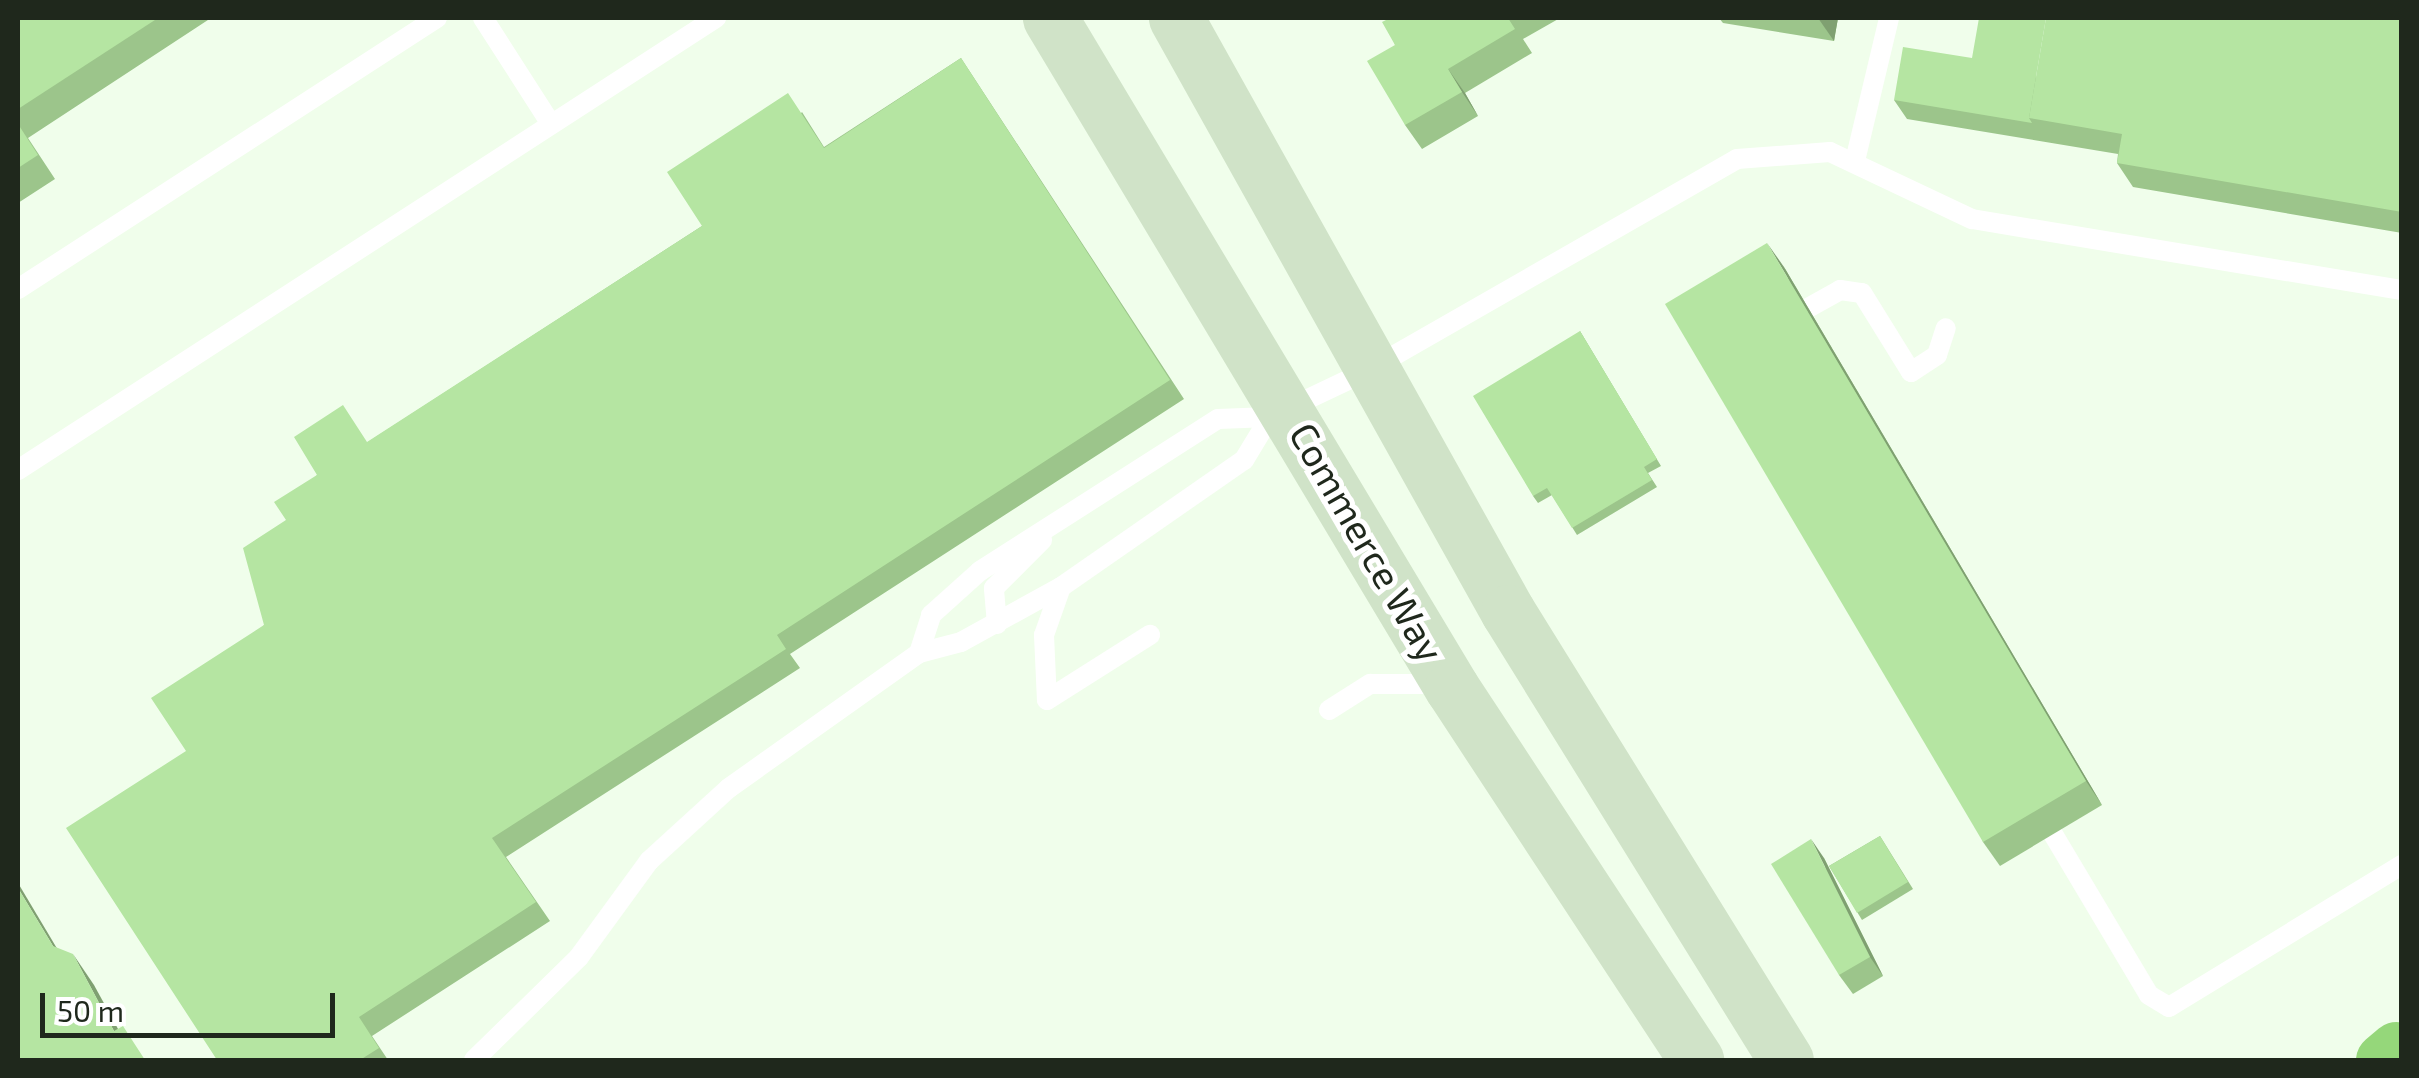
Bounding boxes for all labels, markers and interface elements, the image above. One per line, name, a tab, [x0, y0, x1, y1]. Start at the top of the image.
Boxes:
street label: Commerce Way	[1280, 414, 1454, 670]
scale bar	[45, 973, 340, 1035]
text: 50 m	[57, 992, 124, 1028]

